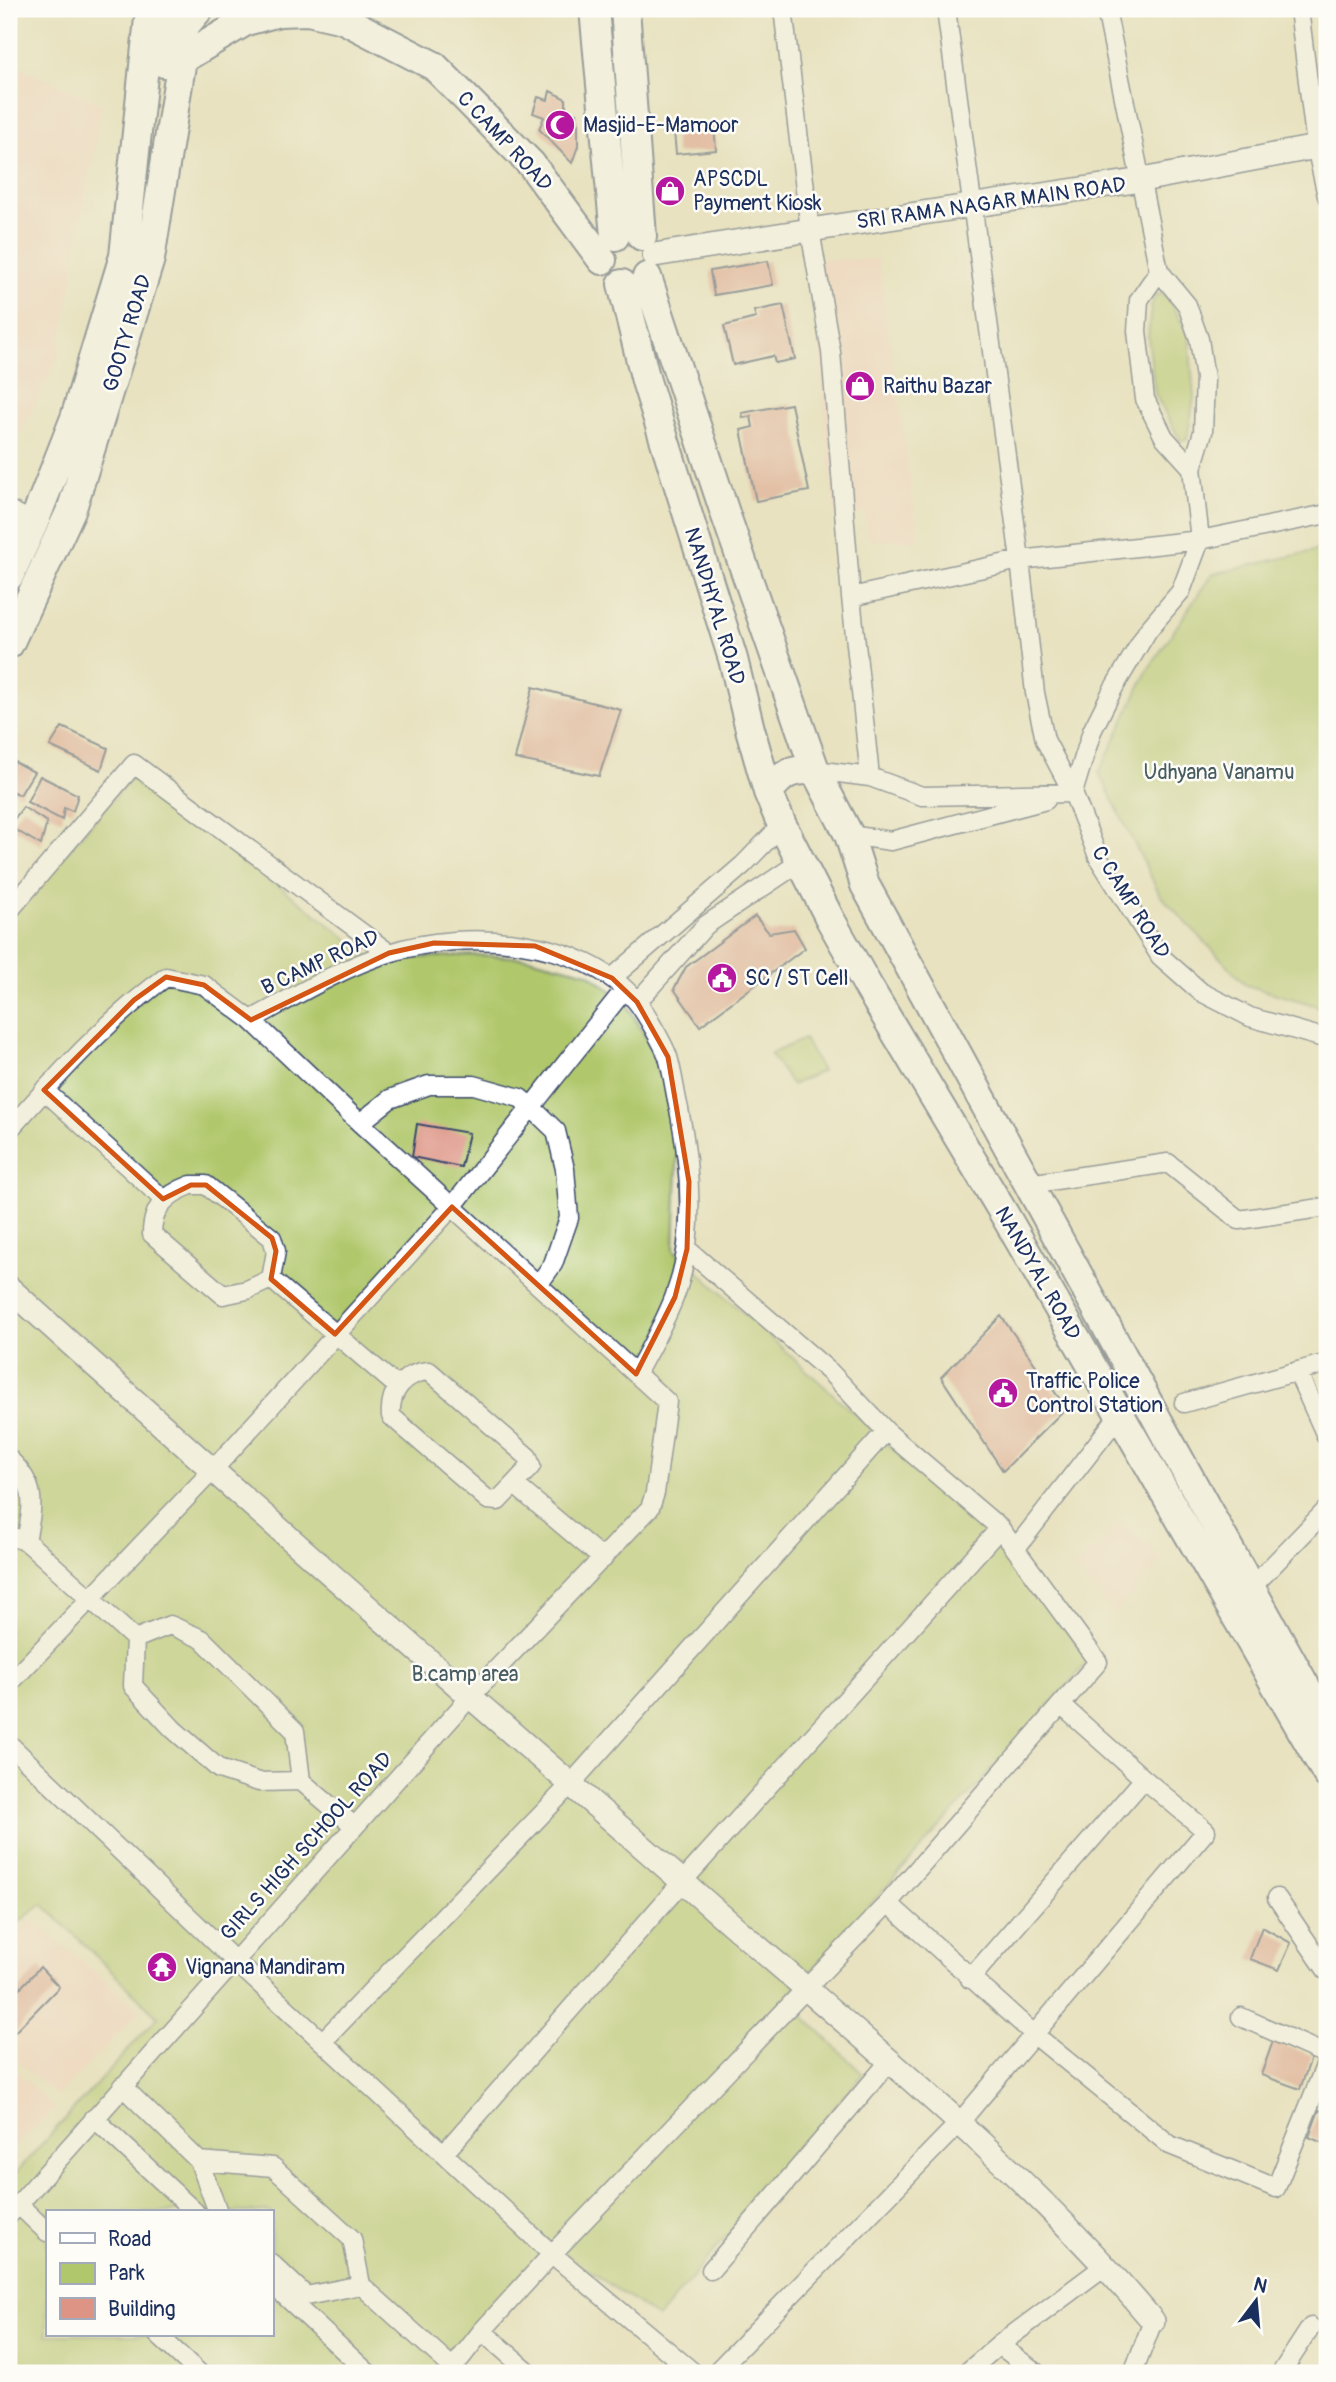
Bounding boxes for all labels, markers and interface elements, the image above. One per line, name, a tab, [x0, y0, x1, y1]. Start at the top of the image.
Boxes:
street label: C CAMP ROAD	[451, 85, 558, 197]
mosque icon: Masjid-E-Mamoor	[543, 108, 577, 142]
place label: Masjid-E-Mamoor	[583, 112, 739, 139]
place label: APSCDL Payment Kiosk	[693, 166, 822, 217]
street label: SRI RAMA NAGAR MAIN ROAD	[855, 171, 1128, 236]
shop icon: APSCDL Payment Kiosk	[653, 174, 687, 208]
street label: GOOTY ROAD	[97, 271, 158, 395]
shop icon: Raithu Bazar	[843, 369, 877, 403]
place label: Raithu Bazar	[883, 373, 992, 400]
street label: NANDHYAL ROAD	[678, 524, 751, 688]
park label: Udhyana Vanamu	[1144, 759, 1294, 786]
street label: C CAMP ROAD	[1085, 841, 1176, 964]
street label: B CAMP ROAD	[257, 923, 383, 1001]
public building icon: SC / ST Cell	[705, 961, 739, 995]
place label: SC / ST Cell	[745, 965, 849, 992]
street label: NANDYAL ROAD	[988, 1202, 1087, 1345]
place label: Traffic Police Control Station	[1026, 1368, 1163, 1419]
public building icon: Traffic Police Control Station	[986, 1376, 1020, 1410]
park label: B.camp area	[412, 1661, 519, 1688]
street label: GIRLS HIGH SCHOOL ROAD	[214, 1746, 398, 1946]
temple icon: Vignana Mandiram	[145, 1950, 179, 1984]
place label: Vignana Mandiram	[185, 1954, 345, 1981]
legend	[46, 2210, 273, 2336]
text: Road	[108, 2226, 152, 2253]
text: Park	[108, 2260, 145, 2287]
north arrow	[1220, 2266, 1290, 2336]
text: N	[1251, 2272, 1270, 2299]
text: Building	[108, 2296, 175, 2323]

